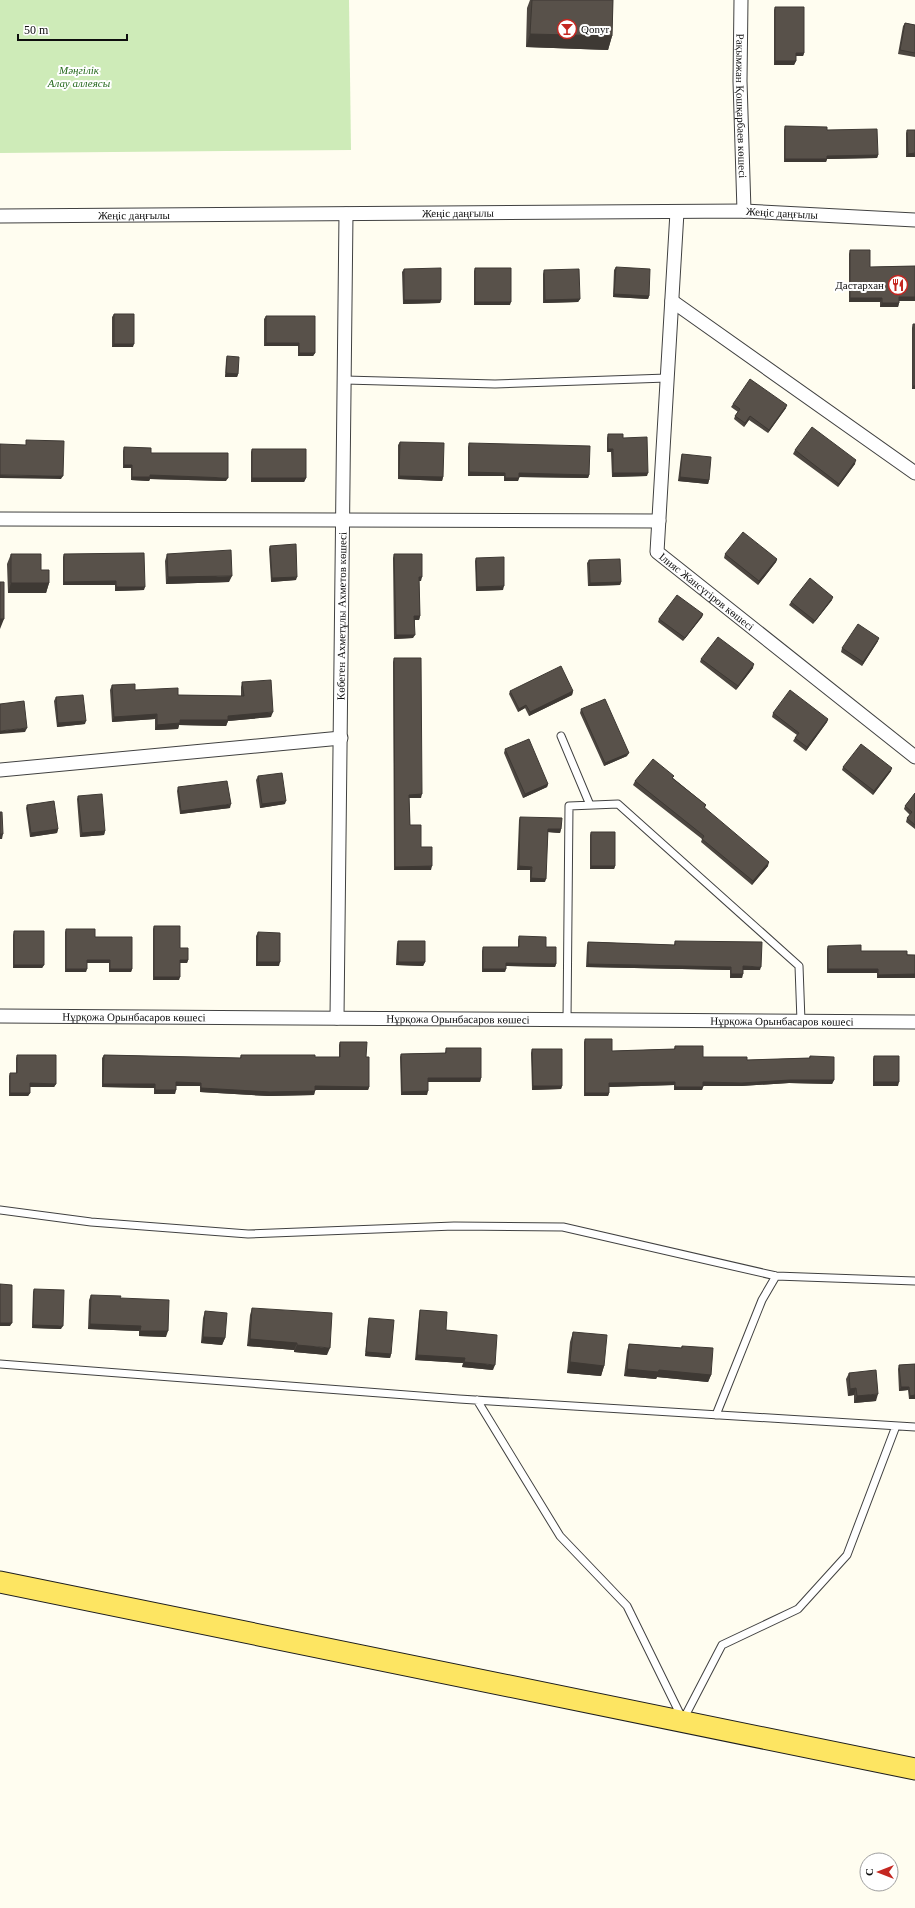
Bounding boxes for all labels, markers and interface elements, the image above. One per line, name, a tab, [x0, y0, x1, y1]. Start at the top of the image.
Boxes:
scale bar	[18, 16, 127, 42]
bar icon: Qonyr	[556, 18, 578, 40]
text: 50 m	[24, 23, 49, 37]
place label: Qonyr	[581, 23, 609, 35]
street label: Рақымжан Қошқарбаев көшесі	[734, 34, 749, 179]
park label: Мәңгілік Алау аллеясы	[47, 64, 111, 89]
street label: Жеңіс даңғылы	[746, 205, 819, 221]
street label: Жеңіс даңғылы	[422, 207, 495, 219]
street label: Жеңіс даңғылы	[98, 209, 171, 221]
restaurant icon: Дастархан	[887, 274, 909, 296]
place label: Дастархан	[835, 279, 884, 291]
street label: Көбеген Ахметұлы Ахметов көшесі	[335, 532, 348, 700]
street label: Ілияс Жансүгіров көшесі	[657, 550, 756, 633]
street label: Нұрқожа Орынбасаров көшесі	[62, 1010, 206, 1023]
street label: Нұрқожа Орынбасаров көшесі	[386, 1013, 530, 1025]
street label: Нұрқожа Орынбасаров көшесі	[710, 1015, 854, 1028]
north arrow	[859, 1852, 899, 1892]
text: С	[863, 1868, 875, 1876]

